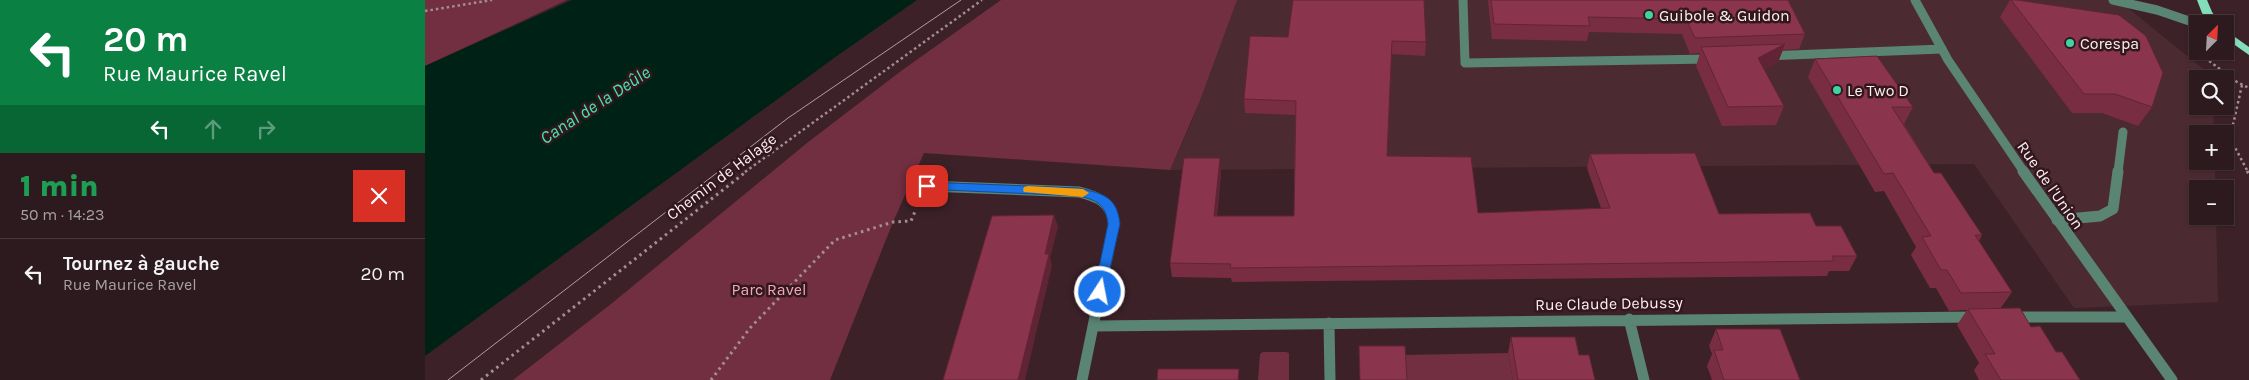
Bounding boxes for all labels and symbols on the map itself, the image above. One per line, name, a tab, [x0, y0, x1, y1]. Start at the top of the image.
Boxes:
place label: Guibole & Guidon	[1659, 6, 1790, 25]
marker: Guibole & Guidon	[1643, 9, 1655, 21]
north arrow	[2189, 15, 2234, 60]
place label: Corespa	[2080, 34, 2139, 53]
marker: Corespa	[2064, 37, 2076, 49]
water label: Canal de la Deûle	[536, 61, 654, 149]
place label: Le Two D	[1847, 81, 1909, 100]
marker: Le Two D	[1831, 84, 1843, 96]
street label: Chemin de Halage	[663, 129, 780, 224]
street label: Rue de l'Union	[2013, 138, 2088, 233]
pin	[906, 165, 948, 207]
position arrow	[1073, 265, 1125, 317]
park label: Parc Ravel	[732, 280, 806, 299]
street label: Rue Claude Debussy	[1535, 293, 1684, 314]

